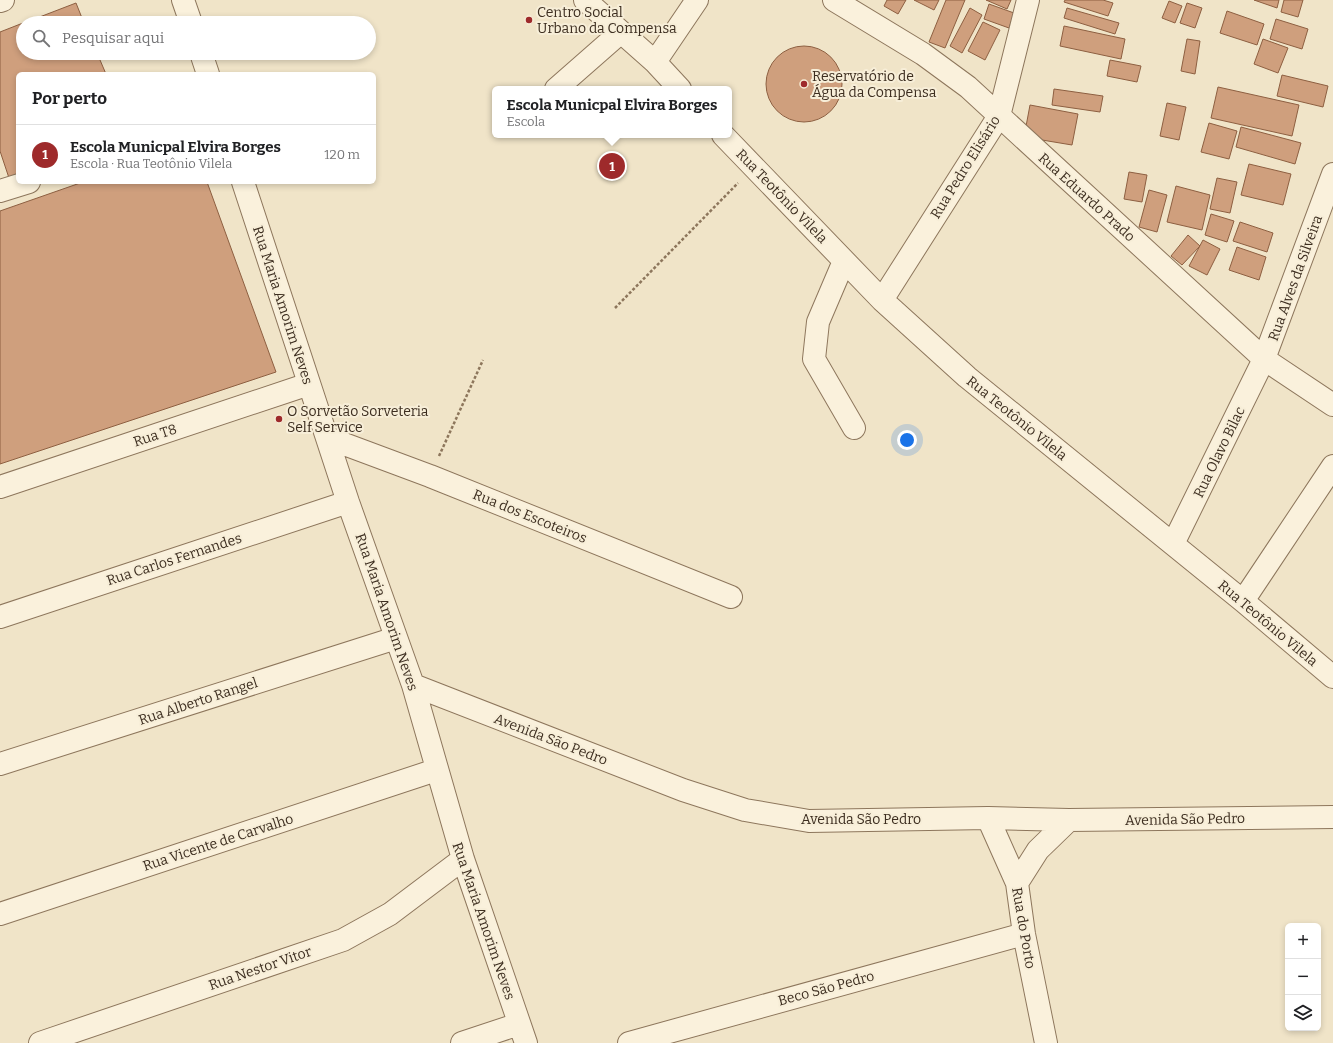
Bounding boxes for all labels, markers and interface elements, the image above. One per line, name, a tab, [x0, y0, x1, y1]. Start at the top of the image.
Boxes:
place label: Centro Social Urbano da Compensa	[537, 4, 677, 37]
marker: Centro Social Urbano da Compensa	[524, 15, 534, 25]
search box	[16, 16, 376, 60]
icon: search	[30, 27, 52, 49]
text: Pesquisar aqui	[62, 29, 164, 47]
place label: Reservatório de Água da Compensa	[812, 68, 937, 101]
marker: Reservatório de Água da Compensa	[799, 79, 809, 89]
popup	[492, 86, 732, 138]
text: Por perto	[32, 88, 107, 109]
text: Escola Municpal Elvira Borges	[507, 96, 717, 114]
street label: Rua Pedro Elisário	[927, 113, 1004, 222]
text: Escola	[507, 114, 545, 129]
text: Escola Municpal Elvira Borges	[70, 138, 281, 156]
street label: Rua Teotônio Vilela	[732, 146, 831, 247]
text: 1	[42, 147, 48, 162]
text: 120 m	[324, 147, 360, 162]
street label: Rua Eduardo Prado	[1035, 149, 1139, 245]
pin: 1	[599, 151, 625, 181]
text: Escola · Rua Teotônio Vilela	[70, 156, 232, 171]
street label: Rua Alves da Silveira	[1265, 213, 1326, 343]
street label: Rua Maria Amorim Neves	[249, 224, 316, 387]
street label: Rua Teotônio Vilela	[963, 373, 1071, 464]
place label: O Sorvetão Sorveteria Self Service	[287, 403, 429, 436]
street label: Rua Olavo Bilac	[1190, 404, 1249, 501]
marker: O Sorvetão Sorveteria Self Service	[274, 414, 284, 424]
street label: Rua T8	[131, 420, 179, 450]
your location	[897, 430, 917, 450]
street label: Rua dos Escoteiros	[470, 486, 589, 547]
street label: Rua Carlos Fernandes	[105, 530, 244, 589]
street label: Rua Maria Amorim Neves	[352, 531, 422, 693]
street label: Rua Teotônio Vilela	[1214, 577, 1321, 670]
street label: Rua Alberto Rangel	[136, 674, 260, 729]
street label: Avenida São Pedro	[492, 710, 610, 769]
street label: Rua Vicente de Carvalho	[141, 810, 296, 875]
street label: Avenida São Pedro	[1125, 810, 1245, 829]
street label: Avenida São Pedro	[801, 811, 921, 828]
street label: Rua Maria Amorim Neves	[449, 840, 519, 1002]
street label: Rua do Porto	[1008, 886, 1039, 970]
map controls	[1285, 923, 1321, 1031]
button: +	[1285, 923, 1321, 959]
street label: Rua Nestor Vitor	[207, 943, 314, 994]
button: −	[1285, 959, 1321, 995]
street label: Beco São Pedro	[776, 967, 876, 1009]
button: layers	[1285, 995, 1321, 1031]

